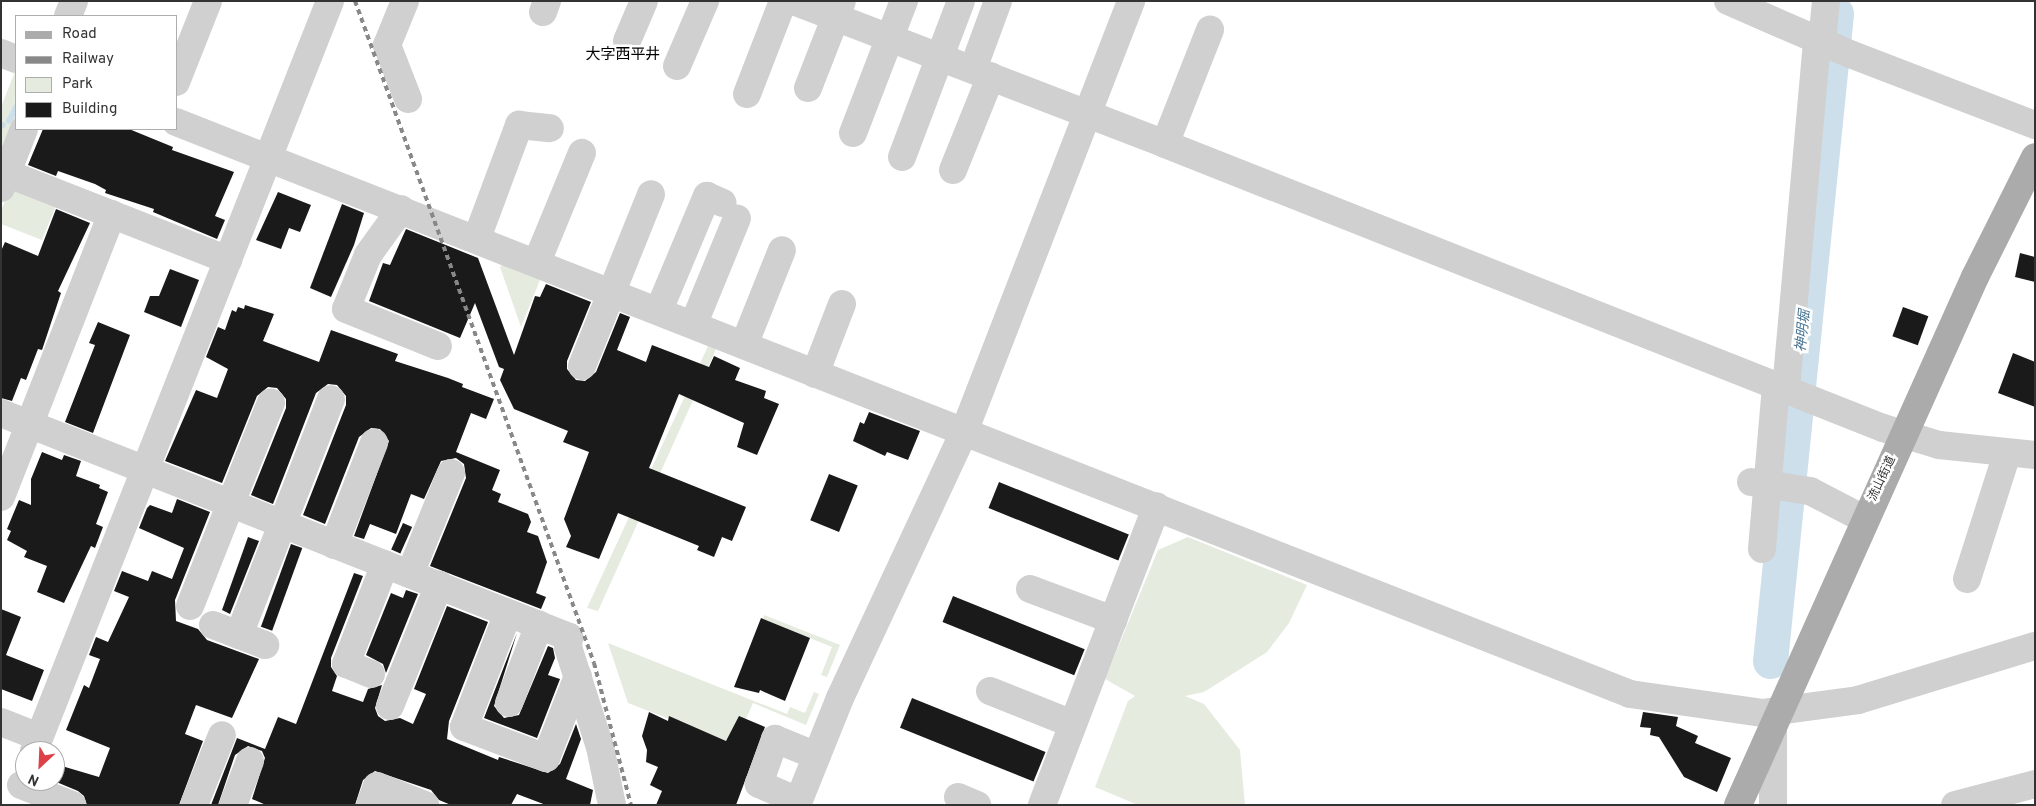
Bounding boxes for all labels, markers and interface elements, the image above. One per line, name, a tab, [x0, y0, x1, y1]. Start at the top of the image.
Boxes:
legend	[15, 15, 178, 130]
text: Road	[62, 25, 97, 44]
district label: 大字西平井	[586, 47, 660, 65]
text: Railway	[62, 50, 114, 69]
text: Park	[62, 75, 93, 94]
text: Building	[62, 100, 117, 119]
water label: 神明堀	[1793, 309, 1815, 353]
street label: 流山街道	[1866, 454, 1900, 504]
north arrow	[15, 741, 65, 791]
text: N	[26, 769, 42, 789]

